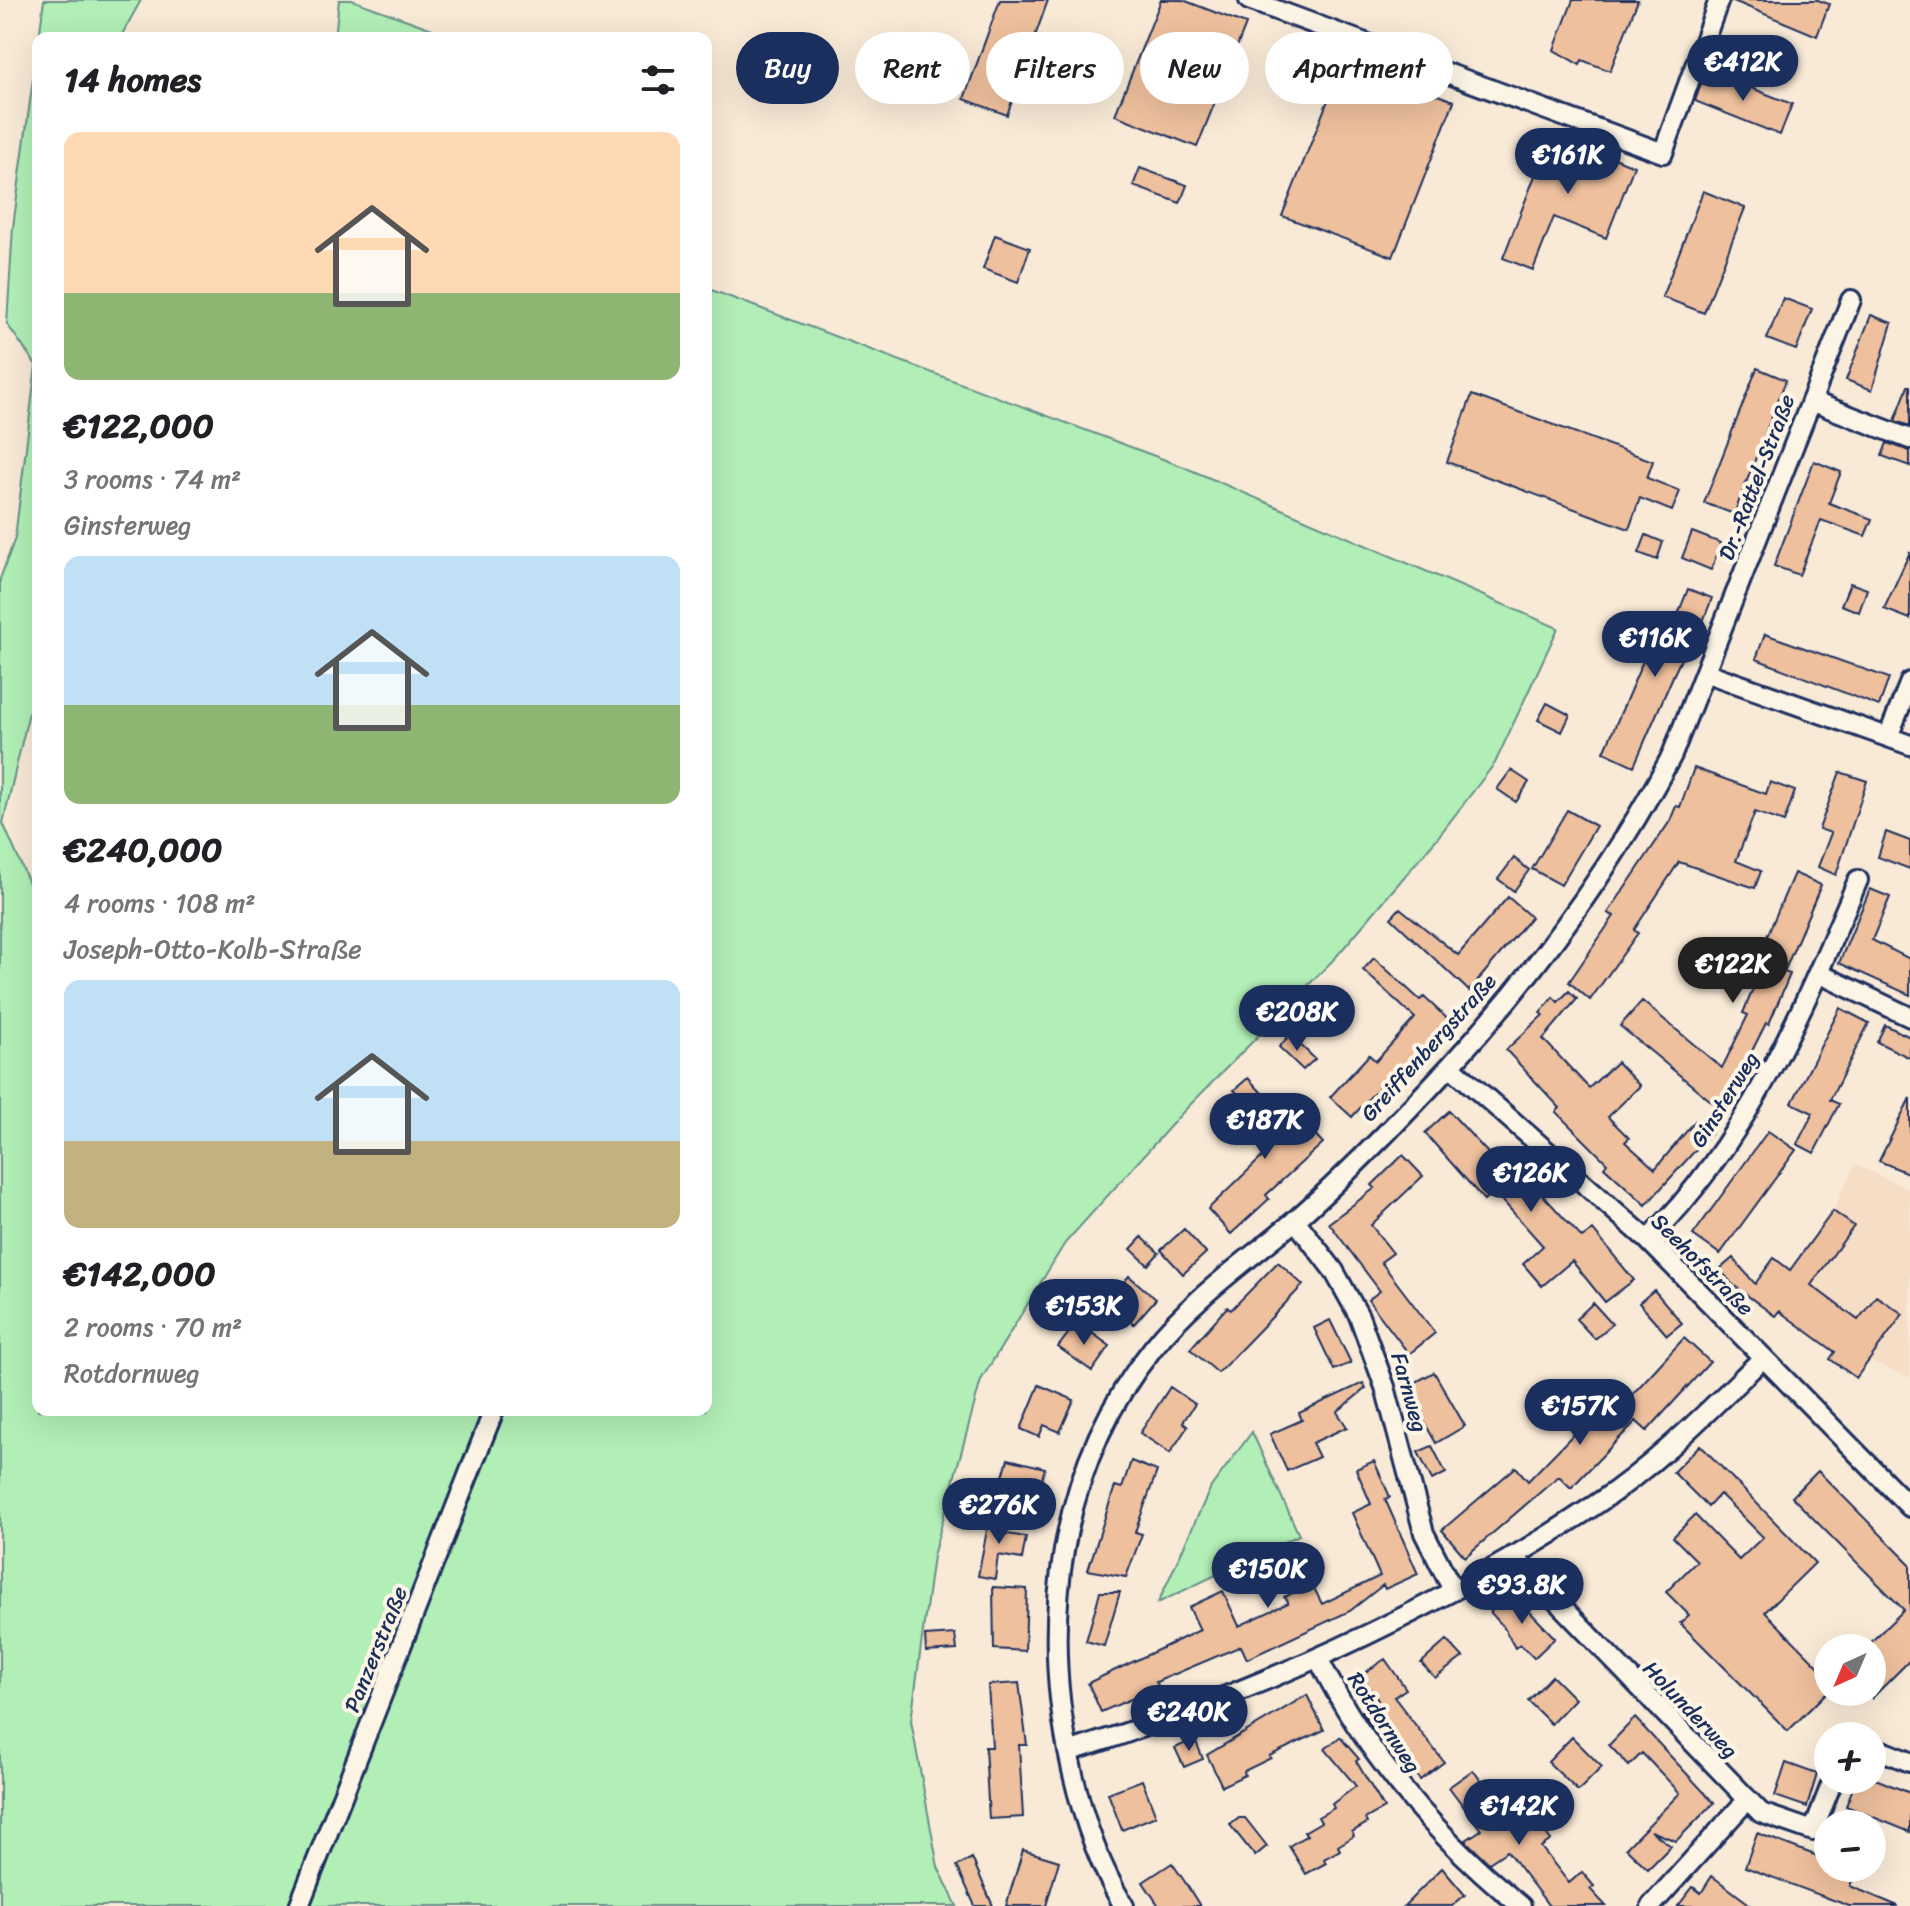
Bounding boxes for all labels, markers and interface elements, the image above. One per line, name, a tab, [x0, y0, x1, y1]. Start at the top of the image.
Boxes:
chip: Buy	[736, 32, 839, 104]
chip: Rent	[855, 32, 970, 104]
chip: Filters	[986, 32, 1124, 104]
chip: New	[1140, 32, 1249, 104]
chip: Apartment	[1265, 32, 1453, 104]
pin: €412K	[1687, 35, 1799, 103]
text: €412K	[1705, 38, 1781, 84]
text: 14 homes	[64, 50, 201, 110]
icon: filters	[636, 58, 680, 102]
pin: €161K	[1512, 128, 1624, 196]
text: €161K	[1533, 131, 1603, 177]
icon: home	[300, 184, 444, 328]
street label: Dr.-Rattel-Straße	[1707, 388, 1806, 566]
text: €122,000	[64, 396, 214, 456]
text: 3 rooms · 74 m²	[64, 456, 241, 502]
text: Ginsterweg	[64, 502, 191, 548]
icon: home	[300, 608, 444, 752]
pin: €116K	[1599, 611, 1711, 679]
text: €116K	[1620, 614, 1690, 660]
text: €240,000	[64, 820, 223, 880]
text: 4 rooms · 108 m²	[64, 880, 255, 926]
text: Joseph-Otto-Kolb-Straße	[64, 926, 362, 972]
pin: €122K	[1677, 937, 1789, 1005]
text: €122K	[1696, 940, 1770, 986]
street label: Greiffenbergstraße	[1350, 963, 1507, 1131]
pin: €208K	[1241, 985, 1353, 1053]
text: €208K	[1257, 988, 1337, 1034]
icon: home	[300, 1032, 444, 1176]
street label: Ginsterweg	[1679, 1043, 1770, 1155]
pin: €187K	[1209, 1093, 1321, 1161]
text: €187K	[1228, 1096, 1302, 1142]
pin: €126K	[1475, 1146, 1587, 1214]
text: €126K	[1494, 1149, 1568, 1195]
street label: Seehofstraße	[1642, 1203, 1764, 1325]
text: €142,000	[64, 1244, 216, 1304]
pin: €153K	[1028, 1279, 1140, 1347]
text: €153K	[1047, 1282, 1121, 1328]
text: 2 rooms · 70 m²	[64, 1304, 242, 1350]
street label: Farnweg	[1380, 1348, 1440, 1437]
text: Rotdornweg	[64, 1350, 200, 1396]
pin: €157K	[1524, 1379, 1636, 1447]
text: €157K	[1543, 1382, 1617, 1428]
pin: €276K	[943, 1478, 1055, 1546]
text: €276K	[960, 1481, 1038, 1527]
pin: €150K	[1212, 1542, 1324, 1610]
text: €150K	[1230, 1545, 1306, 1591]
pin: €93.8K	[1457, 1558, 1587, 1626]
text: €93.8K	[1479, 1561, 1565, 1607]
street label: Panzerstraße	[332, 1580, 419, 1718]
north arrow	[1814, 1634, 1886, 1706]
map controls	[1814, 1634, 1886, 1882]
street label: Holunderweg	[1633, 1651, 1748, 1768]
street label: Rotdornweg	[1337, 1664, 1432, 1781]
pin: €240K	[1133, 1685, 1245, 1753]
text: €240K	[1149, 1688, 1229, 1734]
button: +	[1814, 1722, 1886, 1794]
pin: €142K	[1463, 1779, 1575, 1847]
text: €142K	[1481, 1782, 1557, 1828]
button: −	[1814, 1810, 1886, 1882]

